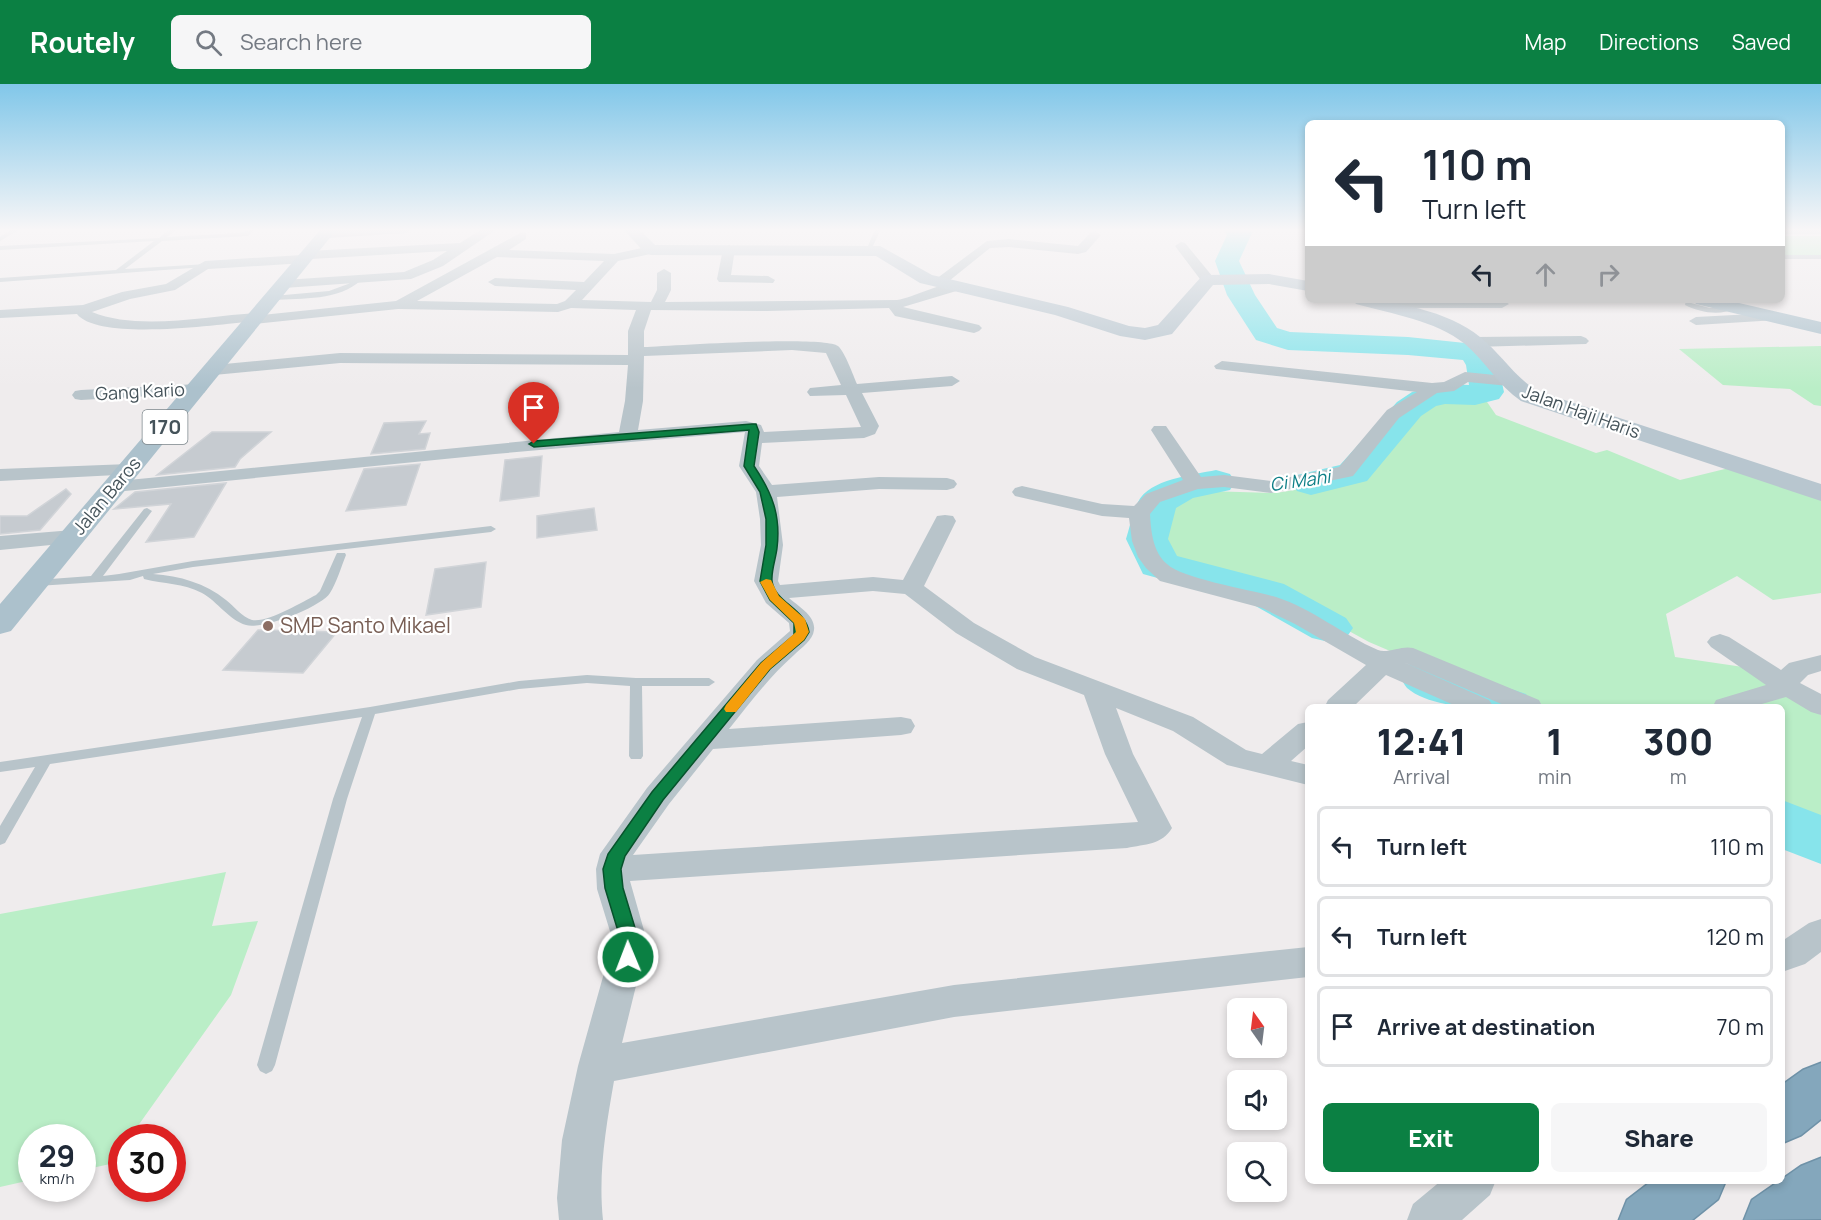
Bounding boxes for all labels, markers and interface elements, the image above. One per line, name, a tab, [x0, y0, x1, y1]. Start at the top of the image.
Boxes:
search box	[171, 15, 591, 69]
text: Routely	[30, 23, 135, 61]
icon: search	[192, 26, 225, 59]
text: Search here	[240, 27, 362, 57]
text: Map	[1525, 28, 1566, 56]
text: Directions	[1599, 28, 1699, 56]
text: Saved	[1732, 28, 1791, 56]
text: 110 m	[1422, 135, 1533, 193]
icon: left	[1323, 144, 1401, 222]
text: Turn left	[1422, 190, 1526, 227]
icon: left	[1466, 258, 1499, 291]
icon: ahead	[1529, 258, 1562, 291]
icon: right	[1592, 258, 1625, 291]
street label: Gang Kario	[95, 377, 185, 405]
street label: Jalan Haji Haris	[1519, 379, 1644, 444]
pin	[508, 382, 559, 444]
icon: arrive	[517, 391, 550, 424]
road number: 170	[142, 410, 188, 444]
street label: Jalan Baros	[67, 452, 146, 539]
water label: Ci Mahi	[1268, 464, 1334, 496]
place label: SMP Santo Mikael	[280, 611, 451, 639]
marker: SMP Santo Mikael	[261, 619, 275, 633]
text: 12:41	[1377, 717, 1466, 766]
text: 1	[1547, 717, 1563, 766]
text: 300	[1643, 717, 1713, 766]
text: Arrival	[1393, 763, 1450, 790]
text: min	[1538, 763, 1572, 790]
text: m	[1670, 763, 1687, 790]
icon: left	[1326, 830, 1359, 863]
text: Turn left	[1377, 832, 1467, 862]
text: 110 m	[1710, 832, 1764, 862]
icon: left	[1326, 920, 1359, 953]
text: Turn left	[1377, 922, 1467, 952]
text: 120 m	[1706, 922, 1764, 952]
position arrow	[596, 925, 660, 989]
north arrow	[1227, 998, 1287, 1058]
map controls	[1227, 998, 1287, 1202]
icon: arrive	[1326, 1010, 1359, 1043]
text: Arrive at destination	[1377, 1012, 1595, 1042]
text: 70 m	[1716, 1012, 1764, 1042]
button: sound	[1227, 1070, 1287, 1130]
button: Exit	[1323, 1103, 1539, 1172]
button: Share	[1551, 1103, 1767, 1172]
speed limit sign: 30	[108, 1124, 186, 1202]
text: 29	[39, 1135, 75, 1176]
button: search	[1227, 1142, 1287, 1202]
text: km/h	[40, 1168, 74, 1189]

